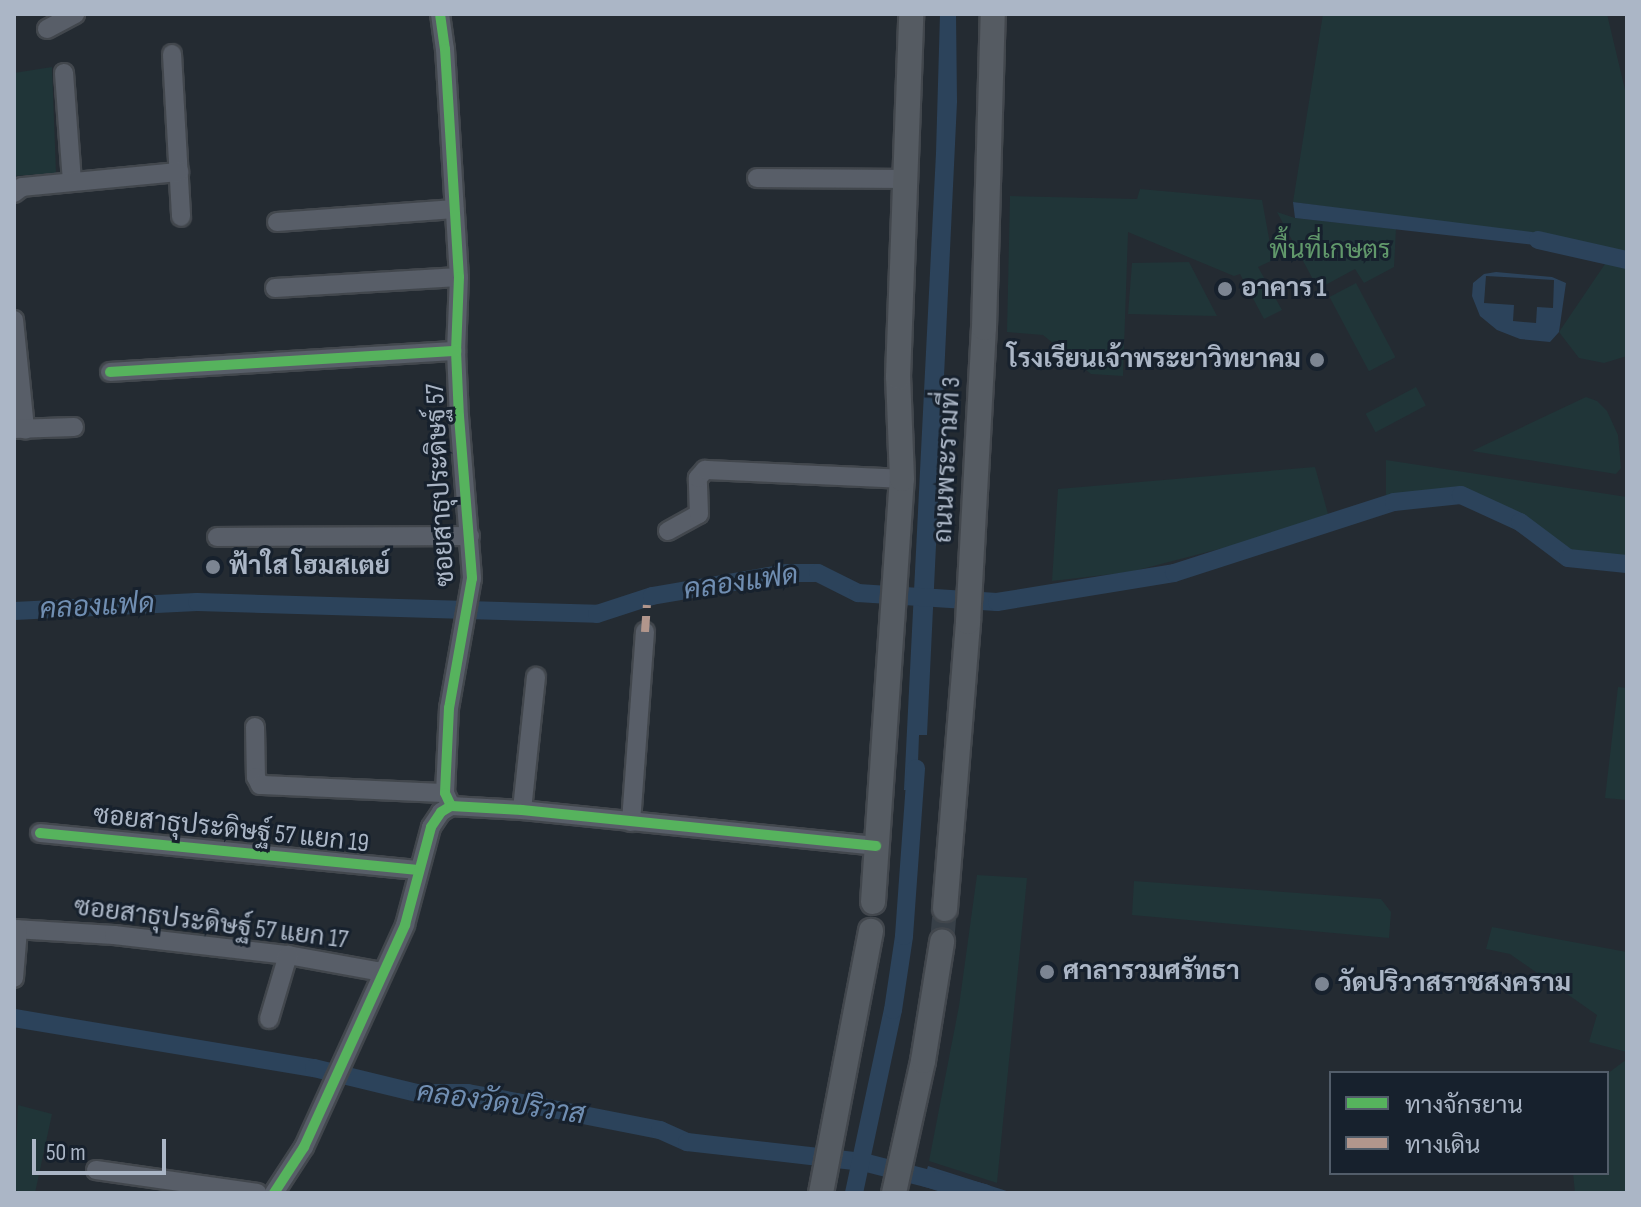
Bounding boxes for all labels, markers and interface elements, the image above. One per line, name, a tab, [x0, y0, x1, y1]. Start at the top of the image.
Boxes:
park label: พื้นที่เกษตร	[1269, 235, 1391, 267]
place label: อาคาร 1	[1241, 273, 1327, 305]
marker: อาคาร 1	[1216, 280, 1234, 298]
place label: โรงเรียนเจ้าพระยาวิทยาคม	[1007, 344, 1301, 376]
marker: โรงเรียนเจ้าพระยาวิทยาคม	[1308, 351, 1326, 369]
street label: ถนนพระรามที่ 3	[928, 376, 968, 544]
street label: ซอยสาธุประดิษฐ์ 57	[420, 383, 462, 587]
place label: ฟ้าใส โฮมสเตย์	[229, 551, 390, 583]
marker: ฟ้าใส โฮมสเตย์	[204, 558, 222, 576]
water label: คลองแฟด	[682, 558, 800, 608]
water label: คลองแฟด	[39, 587, 155, 627]
street label: ซอยสาธุประดิษฐ์ 57 แยก 19	[92, 800, 370, 860]
street label: ซอยสาธุประดิษฐ์ 57 แยก 17	[72, 892, 350, 956]
place label: ศาลารวมศรัทธา	[1063, 956, 1240, 988]
marker: ศาลารวมศรัทธา	[1038, 963, 1056, 981]
place label: วัดปริวาสราชสงคราม	[1338, 968, 1571, 1000]
marker: วัดปริวาสราชสงคราม	[1313, 975, 1331, 993]
legend	[1329, 1071, 1609, 1175]
water label: คลองวัดปริวาส	[415, 1076, 587, 1132]
text: ทางจักรยาน	[1405, 1091, 1523, 1120]
scale bar	[36, 1123, 170, 1173]
text: ทางเดิน	[1405, 1131, 1480, 1160]
text: 50 m	[46, 1138, 86, 1167]

